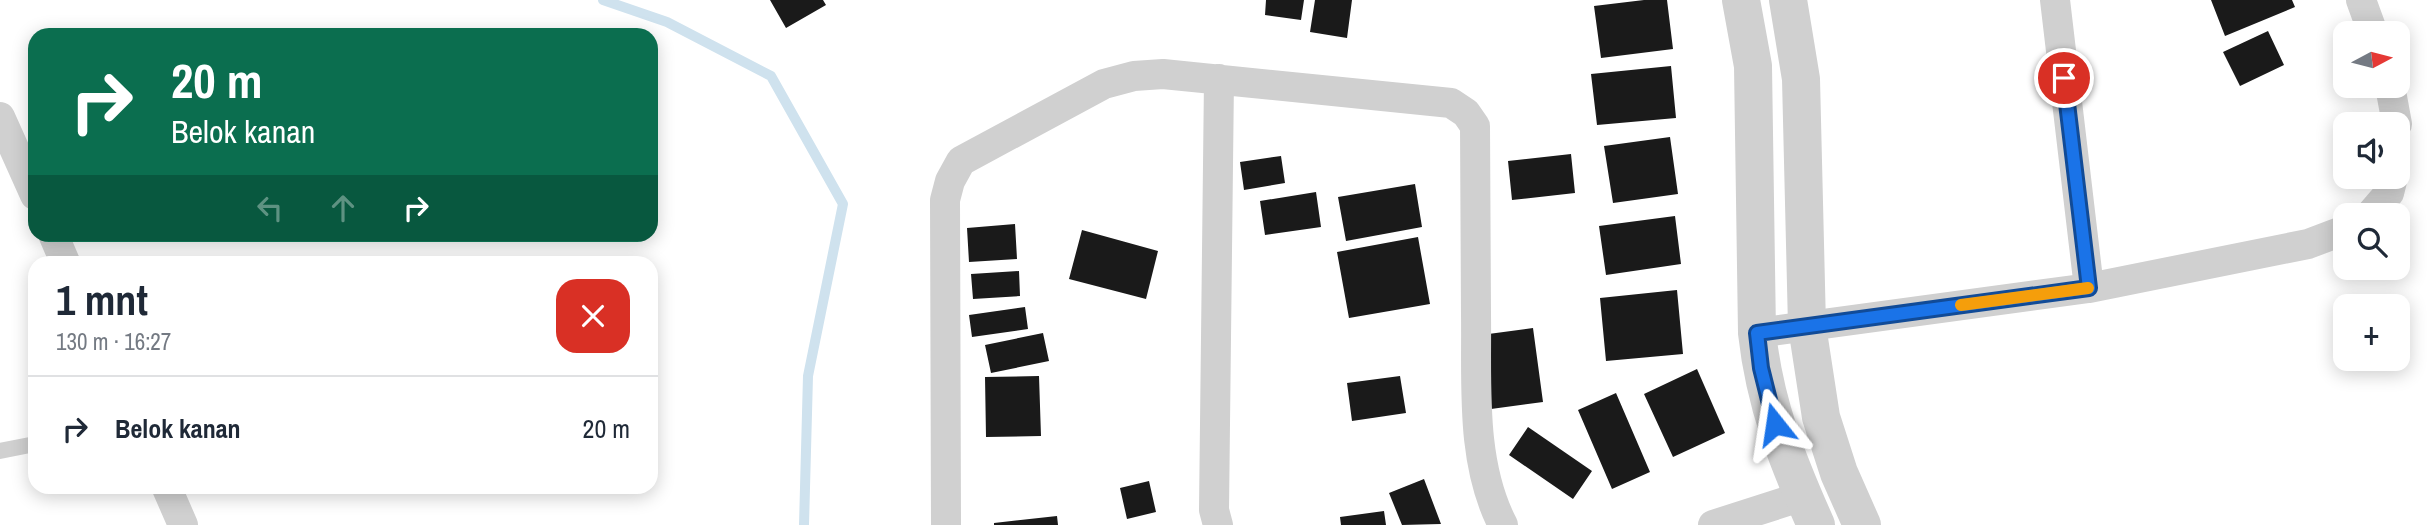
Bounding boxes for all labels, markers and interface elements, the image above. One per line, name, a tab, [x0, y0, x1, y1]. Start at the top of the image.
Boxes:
north arrow	[2333, 21, 2410, 98]
map controls	[2333, 21, 2410, 371]
text: 20 m	[171, 47, 263, 113]
pin	[2034, 48, 2094, 108]
icon: right	[56, 56, 147, 147]
icon: arrive	[2045, 59, 2083, 97]
text: Belok kanan	[171, 110, 315, 153]
button: sound	[2333, 112, 2410, 189]
icon: left	[251, 189, 289, 227]
icon: ahead	[324, 189, 362, 227]
icon: right	[397, 189, 435, 227]
button: search	[2333, 203, 2410, 280]
text: 1 mnt	[56, 272, 148, 328]
button: close	[556, 279, 630, 353]
button: +	[2333, 294, 2410, 371]
text: 130 m · 16:27	[56, 326, 171, 357]
position arrow	[1738, 387, 1812, 461]
icon: right	[56, 410, 94, 448]
text: Belok kanan	[115, 411, 241, 446]
text: 20 m	[583, 411, 630, 446]

